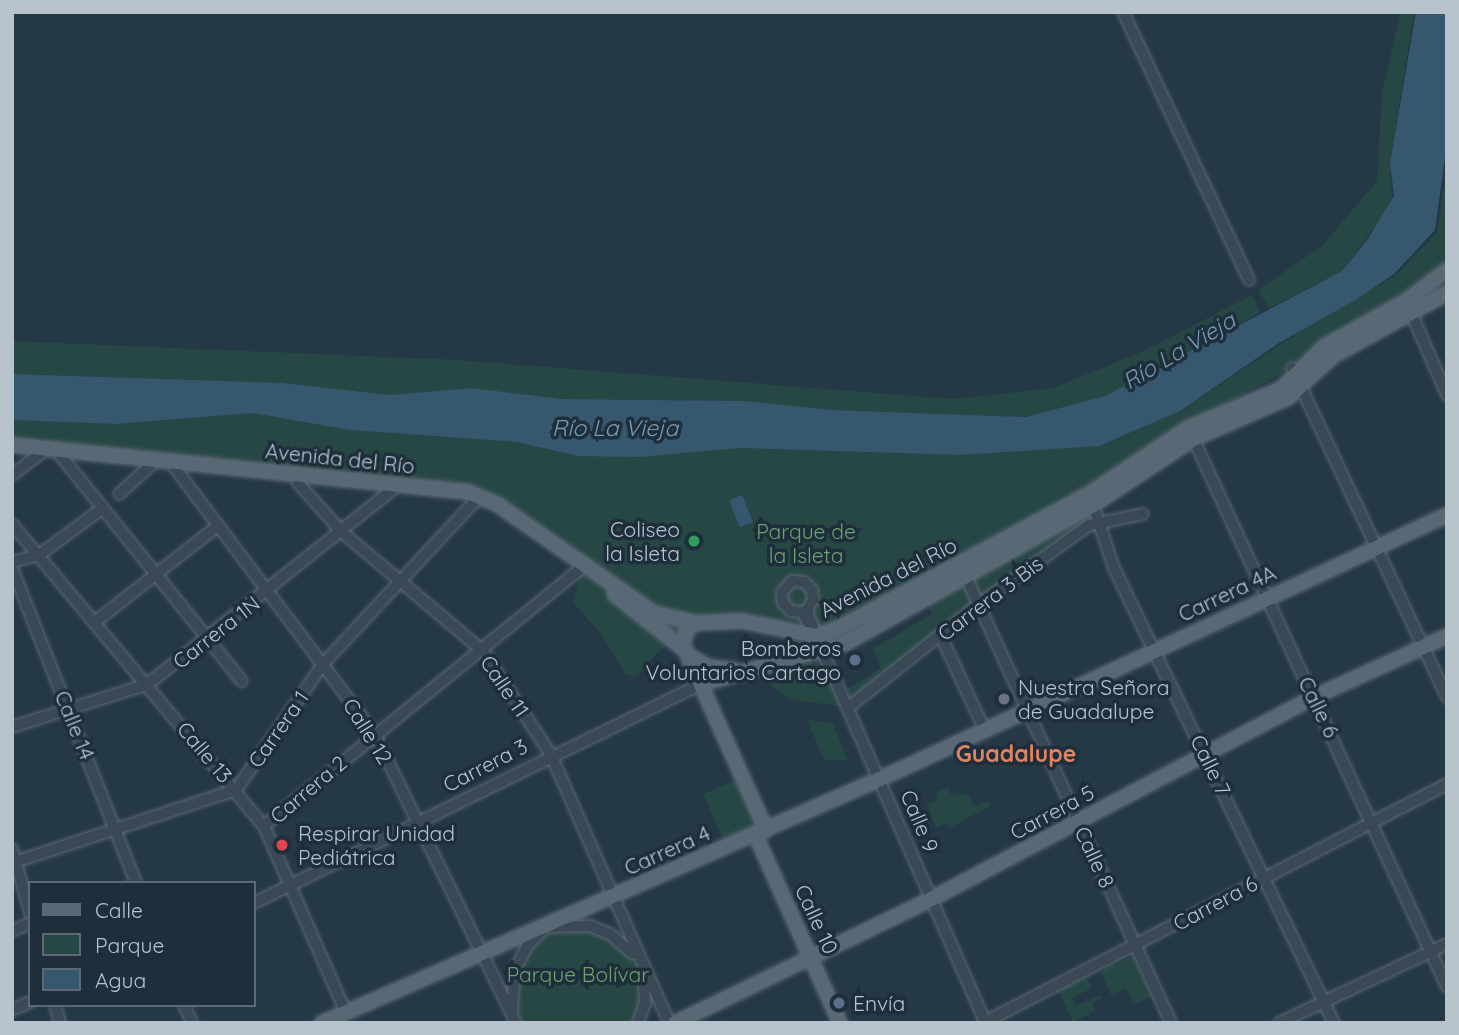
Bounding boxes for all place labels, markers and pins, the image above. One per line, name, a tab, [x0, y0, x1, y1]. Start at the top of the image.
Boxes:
place label: Coliseo la Isleta	[605, 516, 680, 566]
marker: Coliseo la Isleta	[686, 533, 702, 549]
place label: Bomberos Voluntarios Cartago	[646, 635, 841, 685]
marker: Bomberos Voluntarios Cartago	[847, 652, 863, 668]
place label: Nuestra Señora de Guadalupe	[1018, 674, 1169, 724]
marker: Nuestra Señora de Guadalupe	[996, 691, 1012, 707]
place label: Respirar Unidad Pediátrica	[298, 820, 455, 870]
marker: Respirar Unidad Pediátrica	[272, 835, 292, 855]
place label: Envía	[853, 990, 905, 1016]
marker: Envía	[831, 995, 847, 1011]

